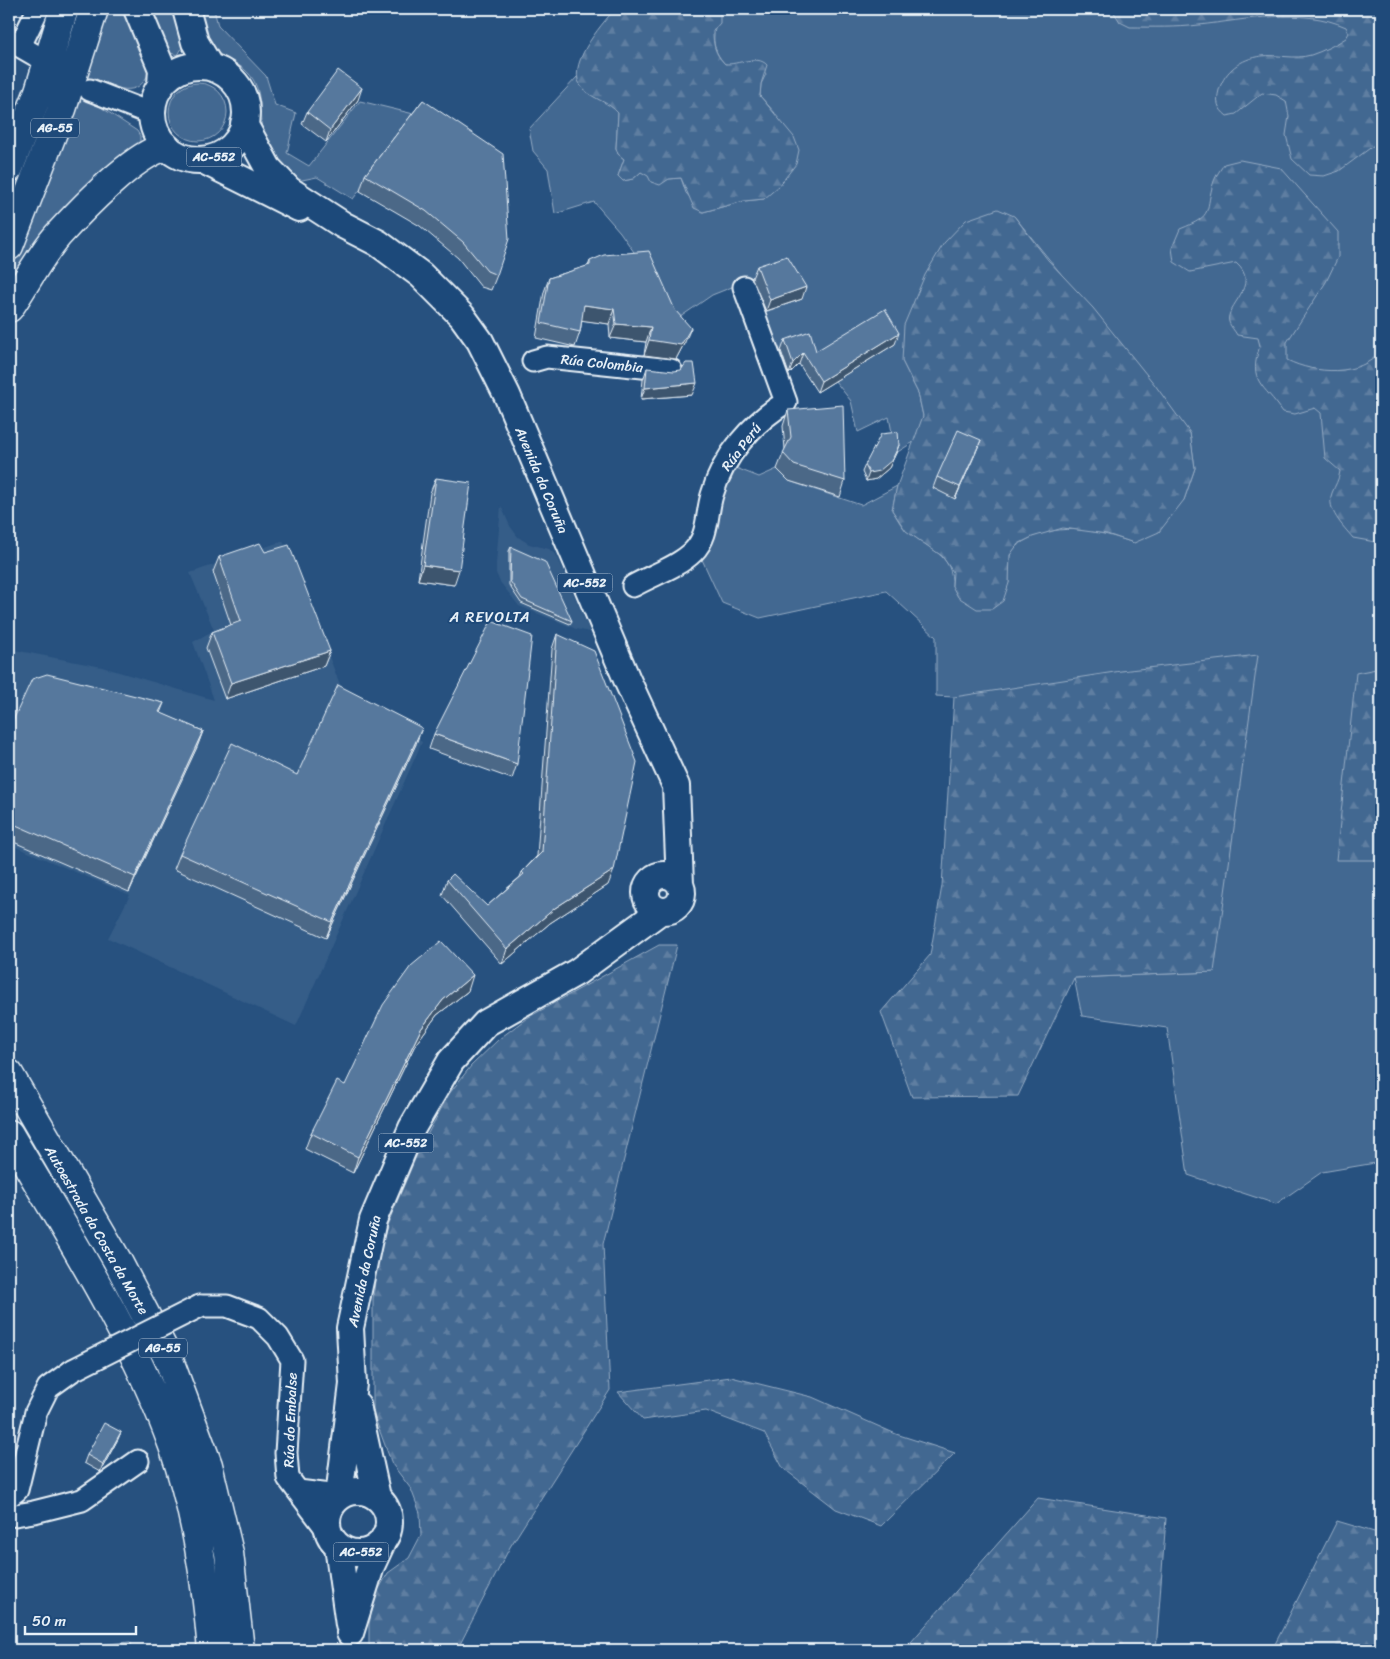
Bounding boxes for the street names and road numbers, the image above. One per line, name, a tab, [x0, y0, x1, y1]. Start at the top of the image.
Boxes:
road number: AG-55	[31, 119, 79, 138]
road number: AC-552	[186, 148, 242, 166]
street label: Rúa Colombia	[560, 347, 645, 380]
street label: Rúa Perú	[715, 417, 768, 477]
street label: Avenida da Coruña	[507, 422, 575, 538]
road number: AC-552	[558, 574, 612, 592]
road number: AC-552	[378, 1134, 434, 1152]
street label: Autoestrada da Costa da Morte	[37, 1140, 155, 1320]
street label: Avenida da Coruña	[340, 1213, 389, 1330]
road number: AG-55	[139, 1339, 187, 1358]
street label: Rúa do Embalse	[276, 1372, 305, 1468]
road number: AC-552	[334, 1542, 388, 1561]

